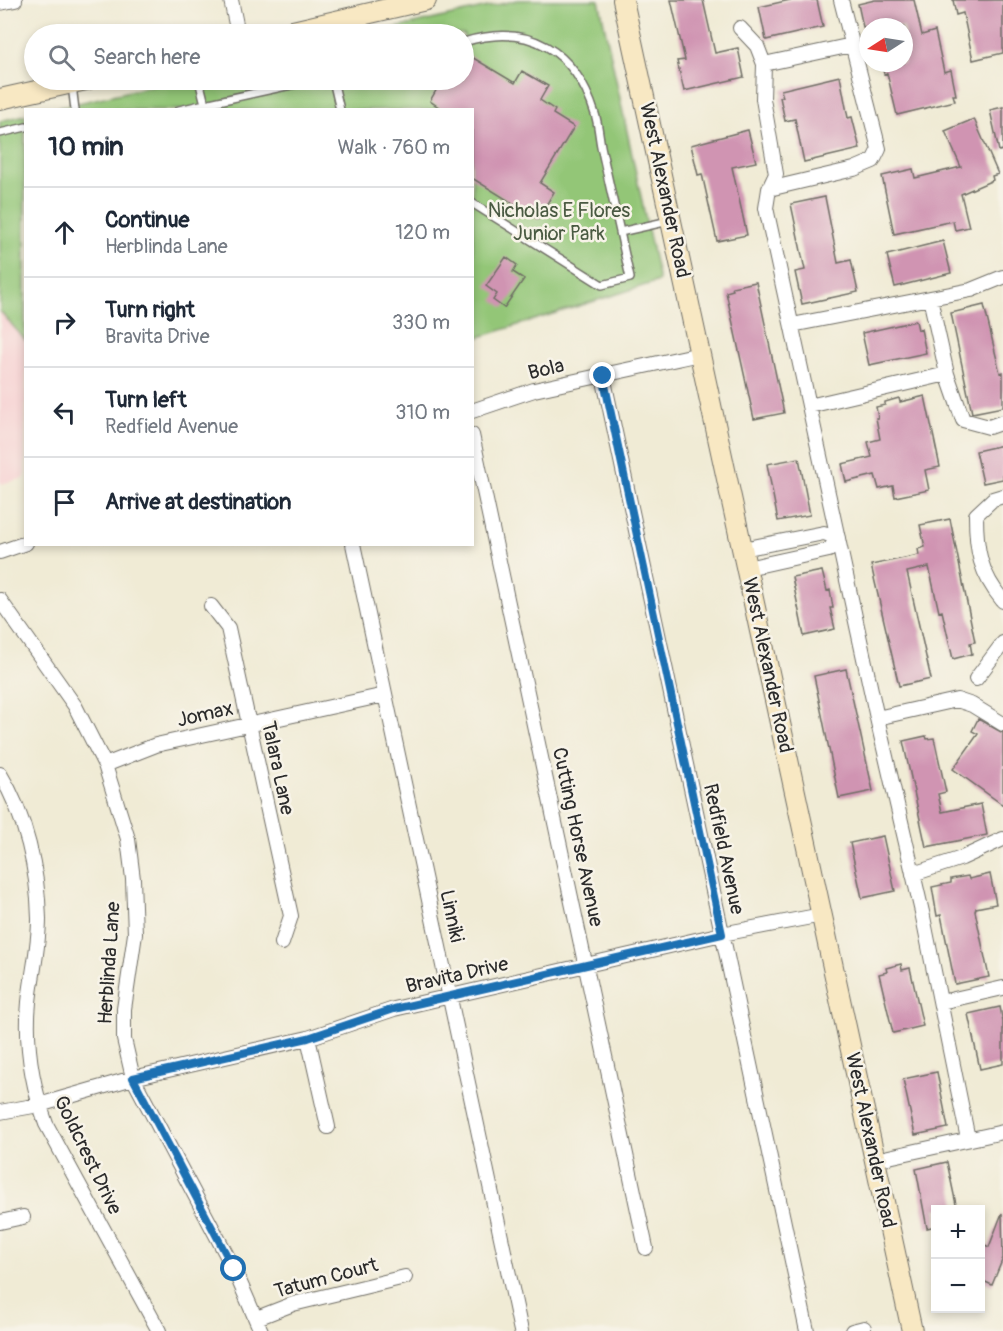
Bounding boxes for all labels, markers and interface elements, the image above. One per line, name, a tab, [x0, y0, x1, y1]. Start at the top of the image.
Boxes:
north arrow	[859, 18, 913, 72]
search box	[24, 24, 474, 90]
icon: search	[45, 41, 78, 74]
text: Search here	[93, 43, 200, 71]
street label: West Alexander Road	[634, 100, 696, 280]
text: 10 min	[48, 131, 124, 163]
text: Walk · 760 m	[337, 135, 450, 160]
park label: Nicholas E Flores Junior Park	[488, 198, 630, 246]
text: Continue	[105, 206, 189, 234]
icon: ahead	[48, 216, 81, 249]
text: 120 m	[395, 220, 450, 245]
text: Herblinda Lane	[105, 234, 228, 259]
text: Turn right	[105, 296, 195, 324]
icon: right	[48, 306, 81, 339]
text: 330 m	[392, 310, 450, 335]
text: Bravita Drive	[105, 324, 210, 349]
street label: Bola	[526, 353, 566, 385]
route end	[589, 362, 615, 388]
text: Turn left	[105, 386, 187, 414]
icon: left	[48, 396, 81, 429]
text: 310 m	[395, 400, 450, 425]
text: Redfield Avenue	[105, 414, 238, 439]
icon: arrive	[48, 486, 81, 519]
text: Arrive at destination	[105, 488, 291, 516]
street label: West Alexander Road	[737, 575, 799, 755]
street label: Jomax	[175, 695, 235, 733]
street label: Talara Lane	[256, 719, 300, 817]
street label: Cutting Horse Avenue	[547, 745, 609, 929]
street label: Redfield Avenue	[698, 781, 750, 917]
street label: Linniki	[434, 888, 470, 944]
street label: Herblinda Lane	[92, 901, 126, 1025]
street label: Bravita Drive	[403, 951, 511, 999]
street label: West Alexander Road	[840, 1050, 902, 1230]
street label: Goldcrest Drive	[48, 1091, 128, 1219]
map controls	[931, 1205, 985, 1313]
button: +	[931, 1205, 985, 1259]
street label: Tatum Court	[271, 1252, 382, 1304]
route start	[220, 1255, 246, 1281]
button: −	[931, 1259, 985, 1313]

